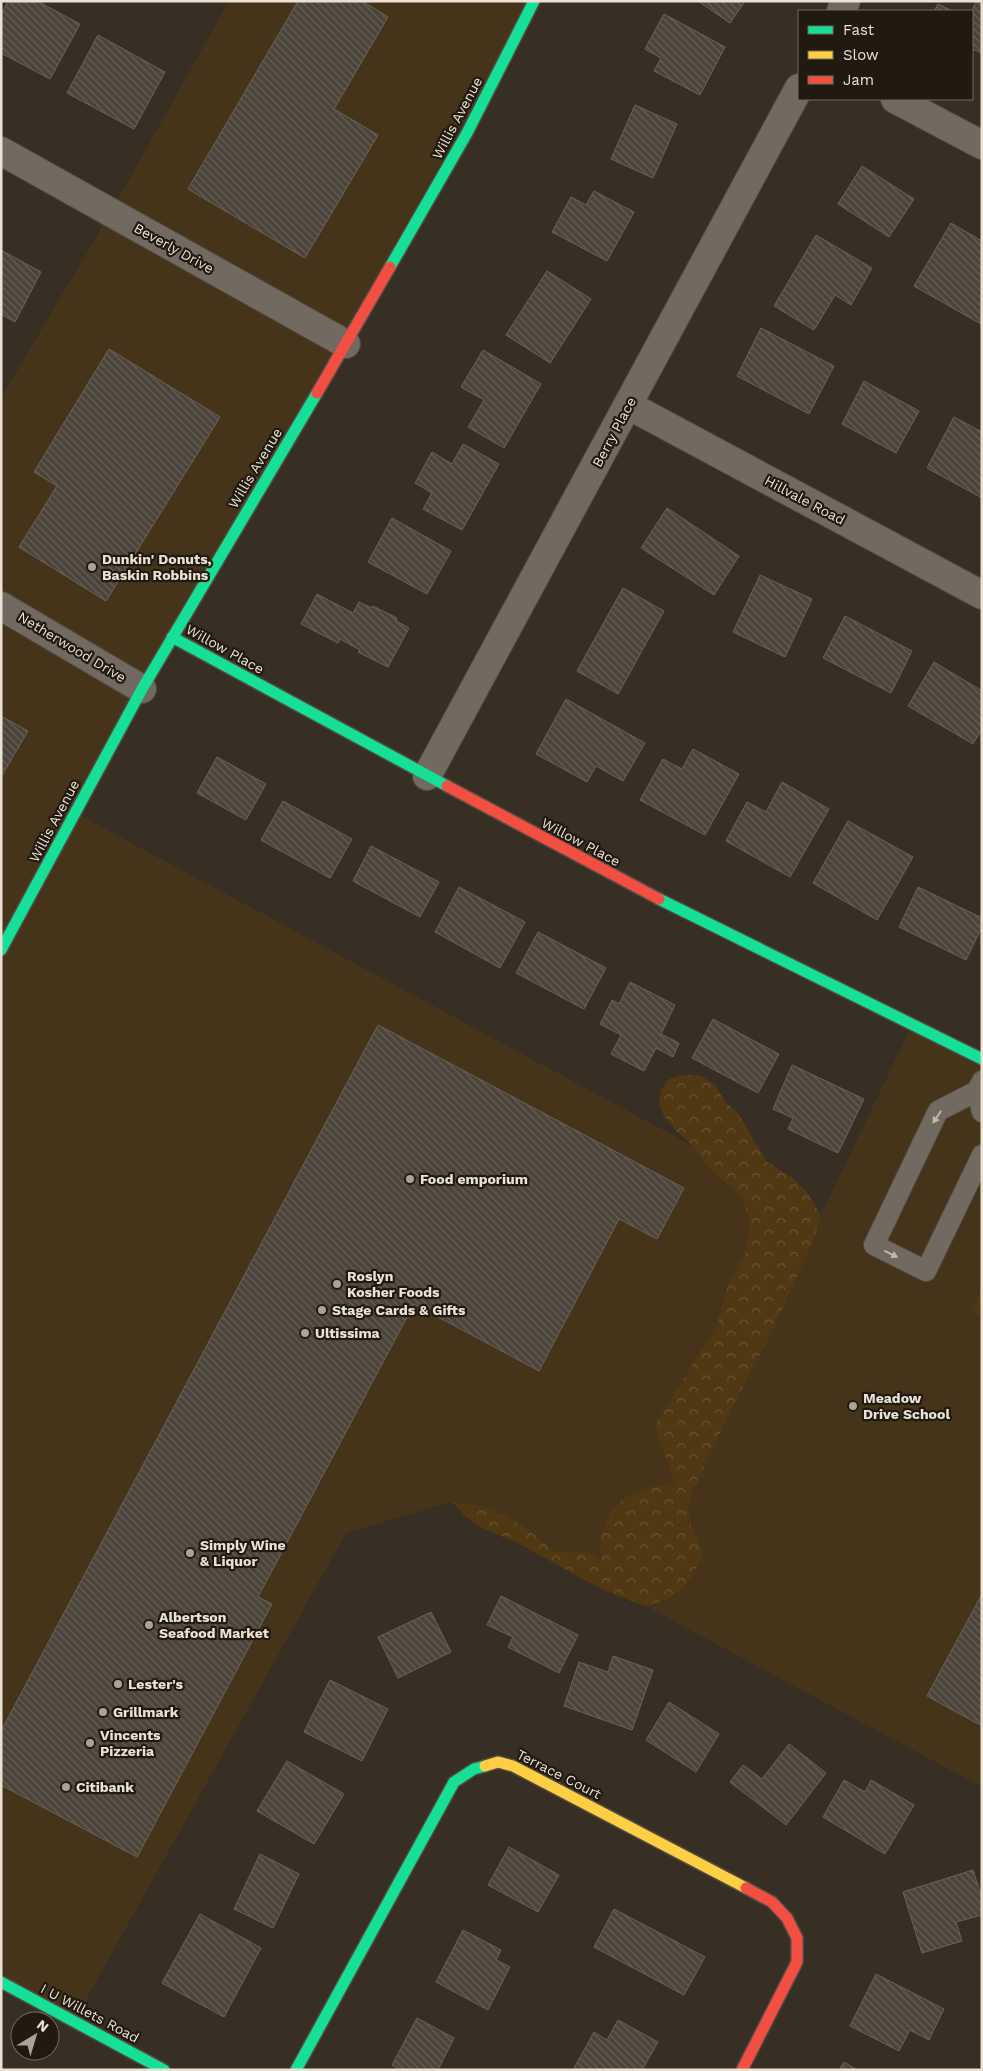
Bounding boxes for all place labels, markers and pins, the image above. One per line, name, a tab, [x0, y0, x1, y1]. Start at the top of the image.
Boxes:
place label: Dunkin' Donuts, Baskin Robbins	[102, 551, 212, 583]
marker: Dunkin' Donuts, Baskin Robbins	[86, 561, 98, 573]
place label: Food emporium	[420, 1171, 528, 1187]
marker: Food emporium	[404, 1173, 416, 1185]
place label: Roslyn Kosher Foods	[347, 1268, 440, 1300]
marker: Roslyn Kosher Foods	[331, 1278, 343, 1290]
place label: Stage Cards & Gifts	[332, 1302, 466, 1318]
marker: Stage Cards & Gifts	[316, 1304, 328, 1316]
place label: Ultissima	[315, 1325, 381, 1341]
marker: Ultissima	[299, 1327, 311, 1339]
place label: Meadow Drive School	[863, 1390, 950, 1422]
marker: Meadow Drive School	[847, 1400, 859, 1412]
place label: Simply Wine & Liquor	[200, 1537, 286, 1569]
marker: Simply Wine & Liquor	[184, 1547, 196, 1559]
place label: Albertson Seafood Market	[159, 1609, 269, 1641]
marker: Albertson Seafood Market	[143, 1619, 155, 1631]
place label: Lester's	[128, 1676, 184, 1692]
marker: Lester's	[112, 1678, 124, 1690]
place label: Grillmark	[113, 1704, 179, 1720]
marker: Grillmark	[97, 1706, 109, 1718]
place label: Vincents Pizzeria	[100, 1727, 161, 1759]
marker: Vincents Pizzeria	[84, 1737, 96, 1749]
place label: Citibank	[76, 1779, 134, 1795]
marker: Citibank	[60, 1781, 72, 1793]

